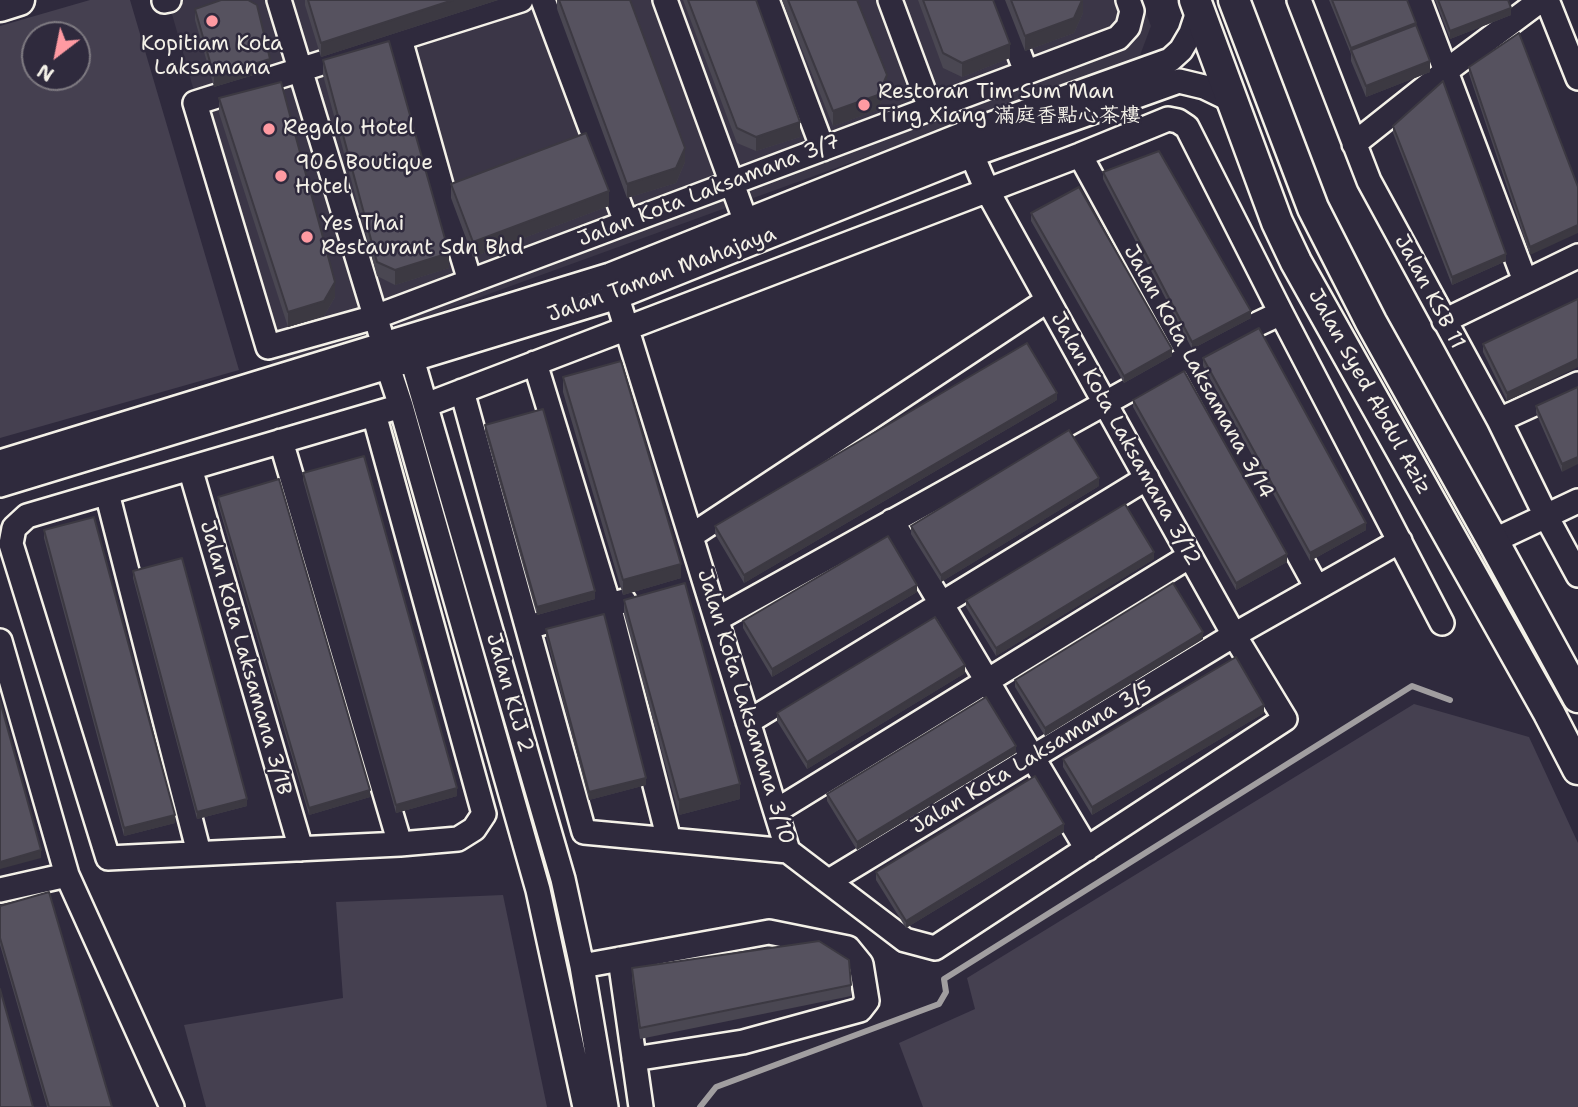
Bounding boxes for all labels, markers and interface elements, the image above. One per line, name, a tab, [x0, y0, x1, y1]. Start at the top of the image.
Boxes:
marker: Kopitiam Kota Laksamana	[204, 13, 220, 29]
north arrow	[21, 21, 91, 91]
place label: Kopitiam Kota Laksamana	[141, 32, 283, 82]
text: N	[33, 58, 59, 87]
place label: Restoran Tim Sum Man Ting Xiang 滿庭香點心茶樓	[878, 80, 1141, 130]
marker: Restoran Tim Sum Man Ting Xiang 滿庭香點心茶樓	[856, 97, 872, 113]
place label: Regalo Hotel	[283, 116, 415, 142]
marker: Regalo Hotel	[261, 121, 277, 137]
street label: Jalan Kota Laksamana 3/7	[574, 129, 844, 253]
place label: 906 Boutique Hotel	[295, 151, 433, 201]
marker: 906 Boutique Hotel	[273, 168, 289, 184]
place label: Yes Thai Restaurant Sdn Bhd	[321, 212, 524, 262]
street label: Jalan Taman Mahajaya	[544, 222, 780, 328]
marker: Yes Thai Restaurant Sdn Bhd	[299, 229, 315, 245]
street label: Jalan KSB 11	[1388, 230, 1470, 354]
street label: Jalan Kota Laksamana 3/14	[1118, 241, 1278, 503]
street label: Jalan Syed Abdul Aziz	[1302, 285, 1436, 499]
street label: Jalan Kota Laksamana 3/12	[1045, 308, 1205, 570]
street label: Jalan Kota Laksamana 3/1B	[194, 518, 296, 798]
street label: Jalan Kota Laksamana 3/10	[691, 566, 799, 848]
street label: Jalan KLJ 2	[480, 630, 538, 756]
street label: Jalan Kota Laksamana 3/5	[907, 676, 1157, 840]

